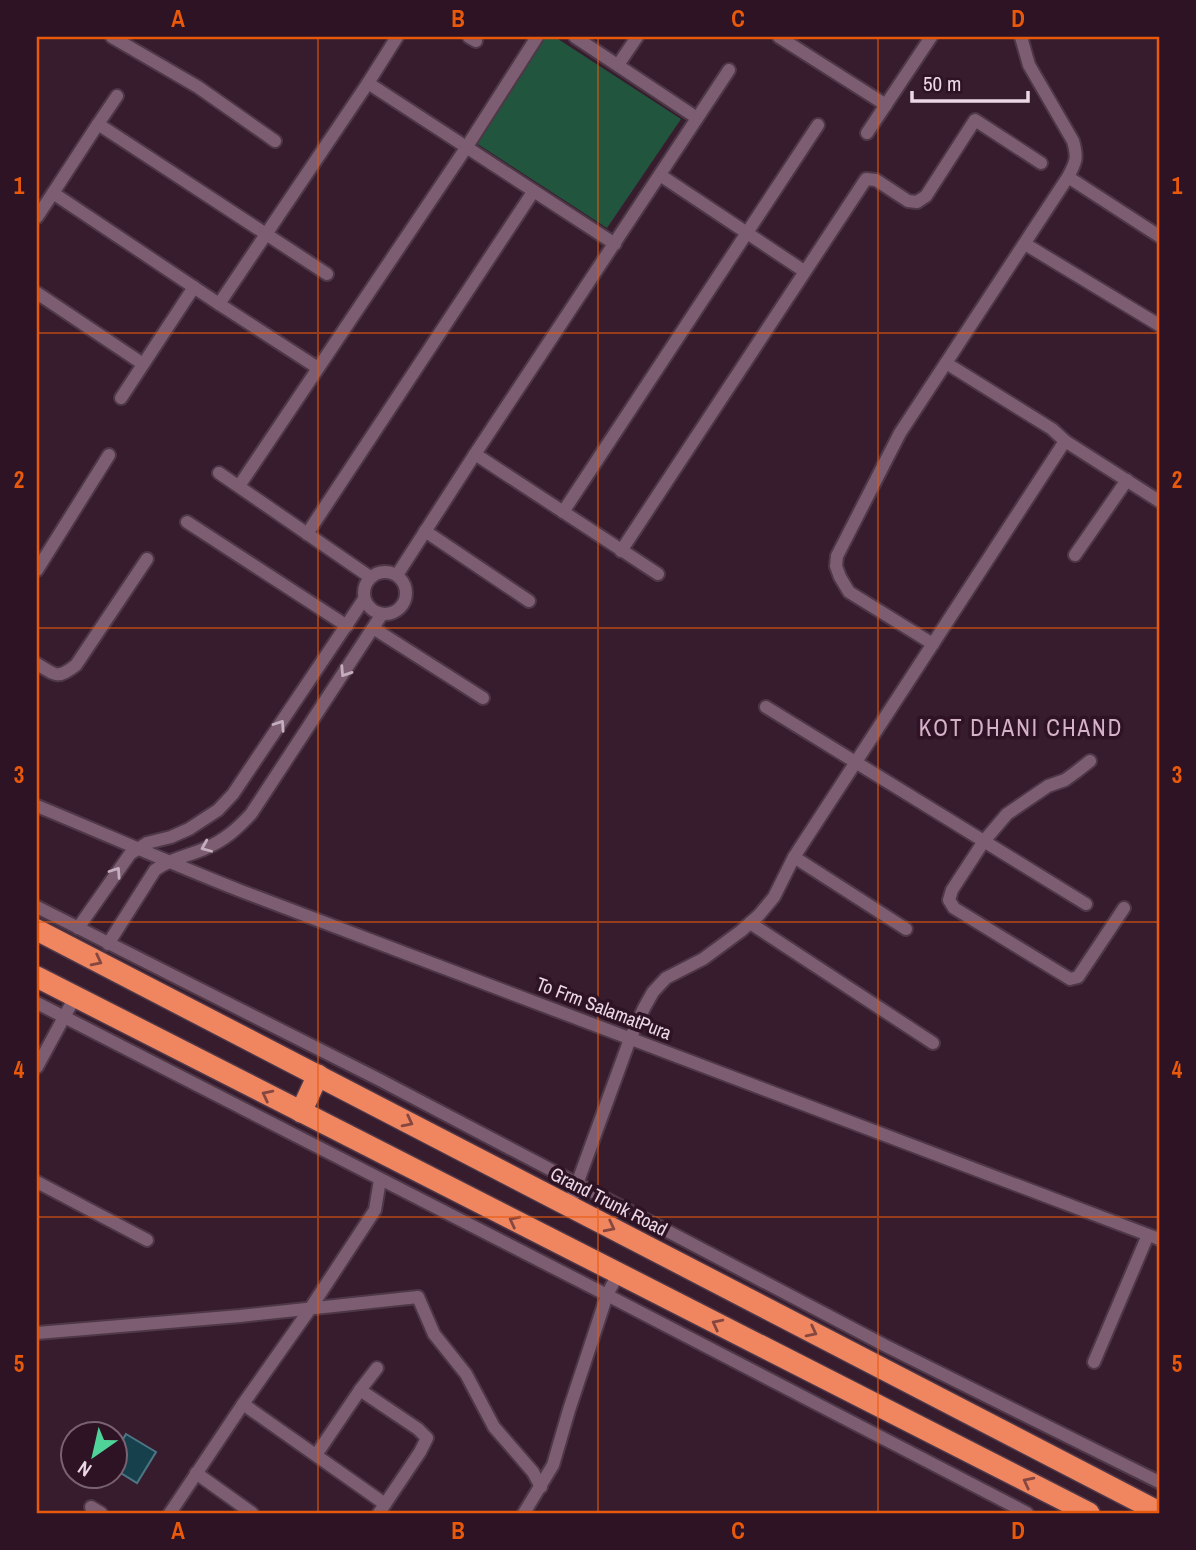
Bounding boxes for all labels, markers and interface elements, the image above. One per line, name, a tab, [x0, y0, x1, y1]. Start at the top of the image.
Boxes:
text: A	[171, 3, 185, 34]
text: B	[451, 3, 465, 34]
text: C	[731, 3, 745, 34]
text: D	[1011, 3, 1025, 34]
scale bar	[912, 60, 1028, 104]
text: 50 m	[923, 69, 961, 98]
text: 1	[14, 170, 25, 201]
text: 1	[1172, 170, 1183, 201]
text: 2	[14, 464, 24, 495]
text: 2	[1172, 464, 1182, 495]
one-way arrow	[340, 664, 353, 677]
district label: KOT DHANI CHAND	[919, 712, 1123, 743]
one-way arrow	[272, 720, 284, 733]
text: 3	[14, 759, 24, 790]
text: 3	[1172, 759, 1182, 790]
one-way arrow	[200, 839, 213, 853]
one-way arrow	[108, 866, 121, 879]
one-way arrow	[90, 953, 103, 967]
street label: To Frm SalamatPura	[533, 970, 676, 1046]
text: 4	[14, 1054, 25, 1085]
text: 4	[1172, 1054, 1183, 1085]
one-way arrow	[262, 1090, 274, 1104]
one-way arrow	[401, 1114, 413, 1128]
street label: Grand Trunk Road	[546, 1160, 672, 1242]
one-way arrow	[509, 1215, 521, 1229]
one-way arrow	[603, 1219, 615, 1233]
one-way arrow	[711, 1318, 724, 1332]
one-way arrow	[805, 1324, 817, 1338]
text: 5	[14, 1348, 24, 1379]
text: 5	[1172, 1348, 1182, 1379]
north arrow	[60, 1420, 130, 1490]
text: N	[73, 1455, 96, 1483]
one-way arrow	[1023, 1477, 1036, 1491]
text: A	[171, 1515, 185, 1546]
text: B	[451, 1515, 465, 1546]
text: C	[731, 1515, 745, 1546]
text: D	[1011, 1515, 1025, 1546]

